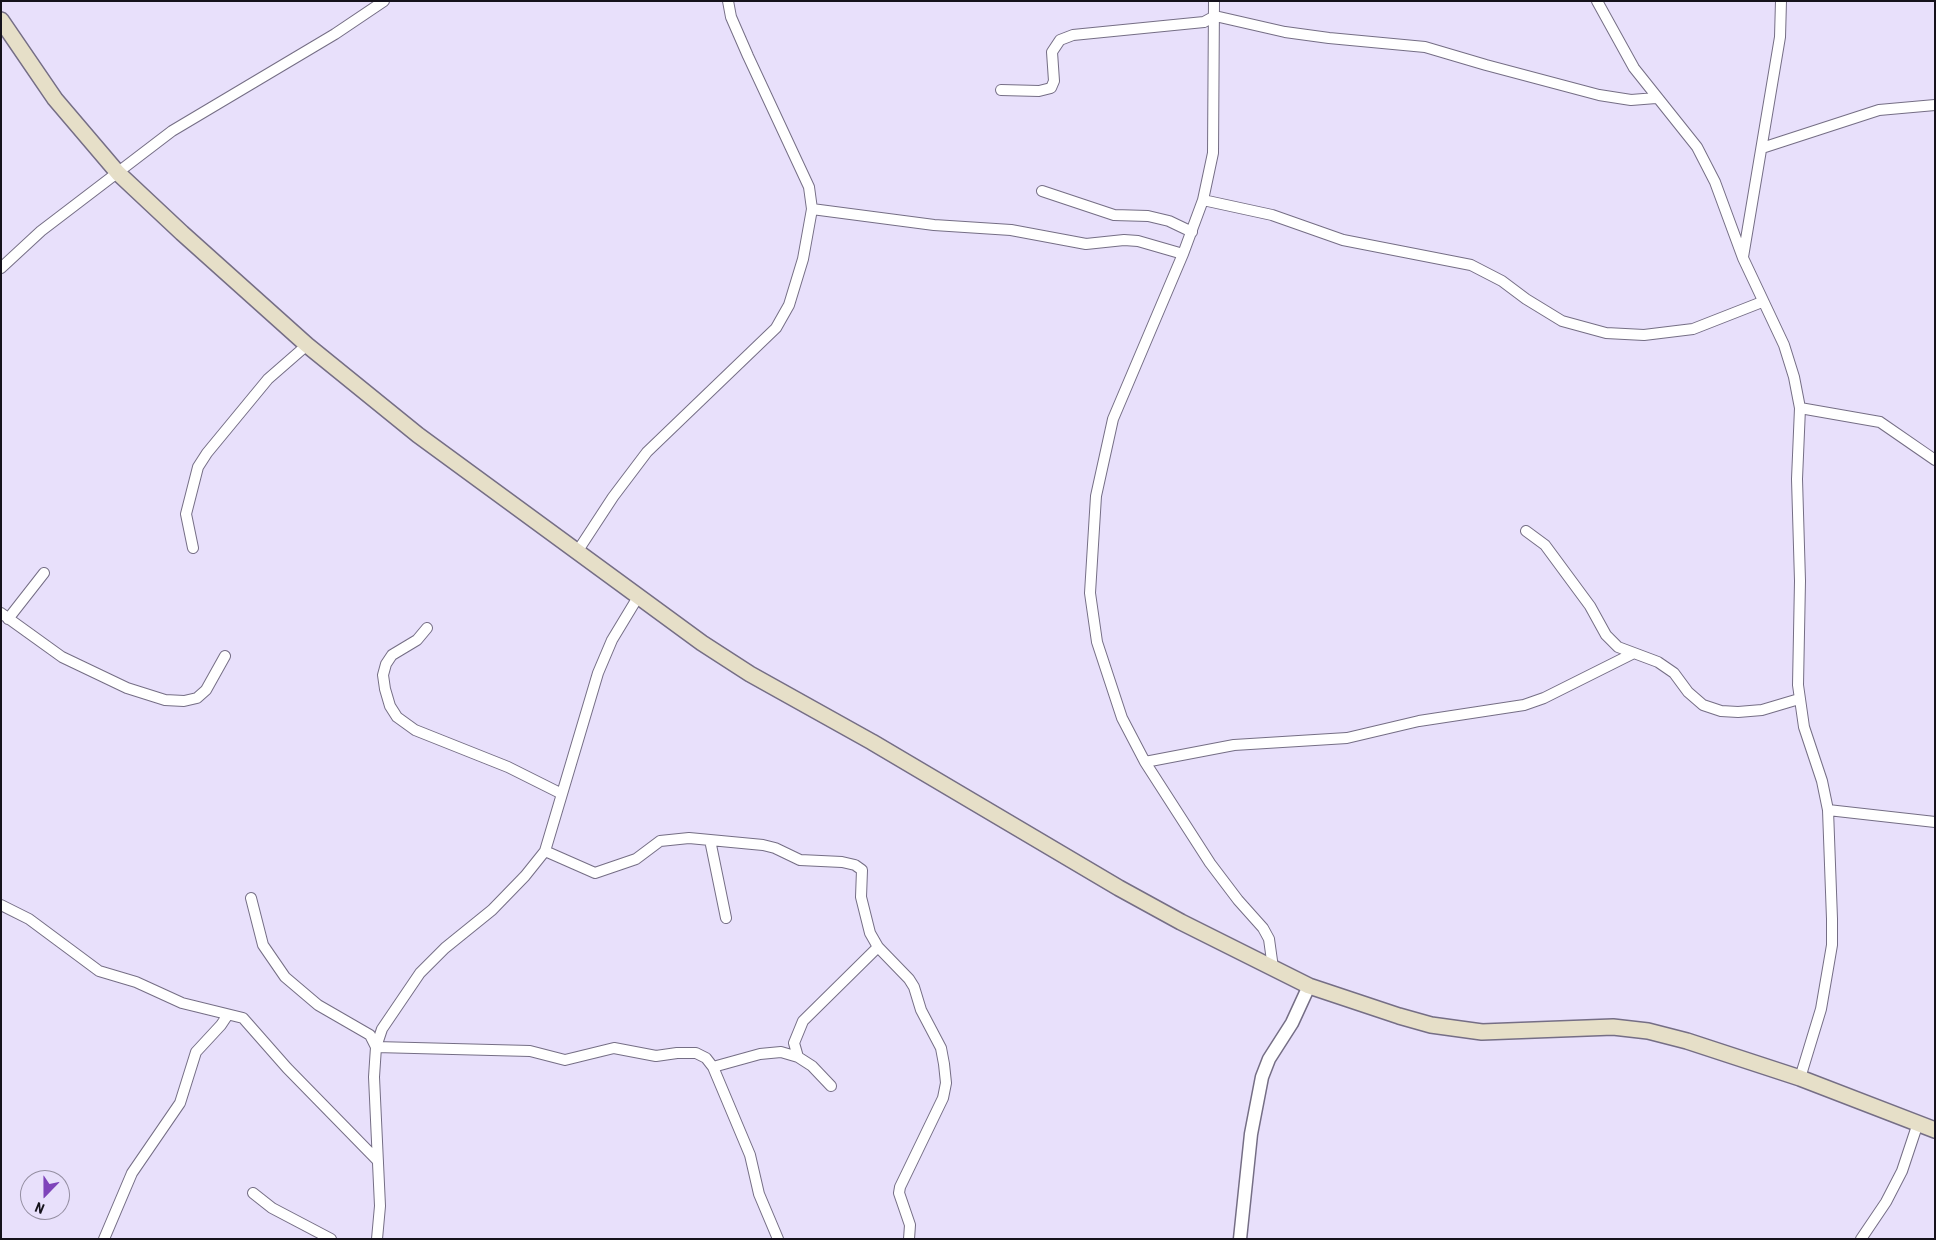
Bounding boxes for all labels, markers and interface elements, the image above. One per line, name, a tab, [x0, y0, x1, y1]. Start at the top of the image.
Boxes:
north arrow	[20, 1170, 70, 1220]
text: N	[33, 1199, 47, 1217]

